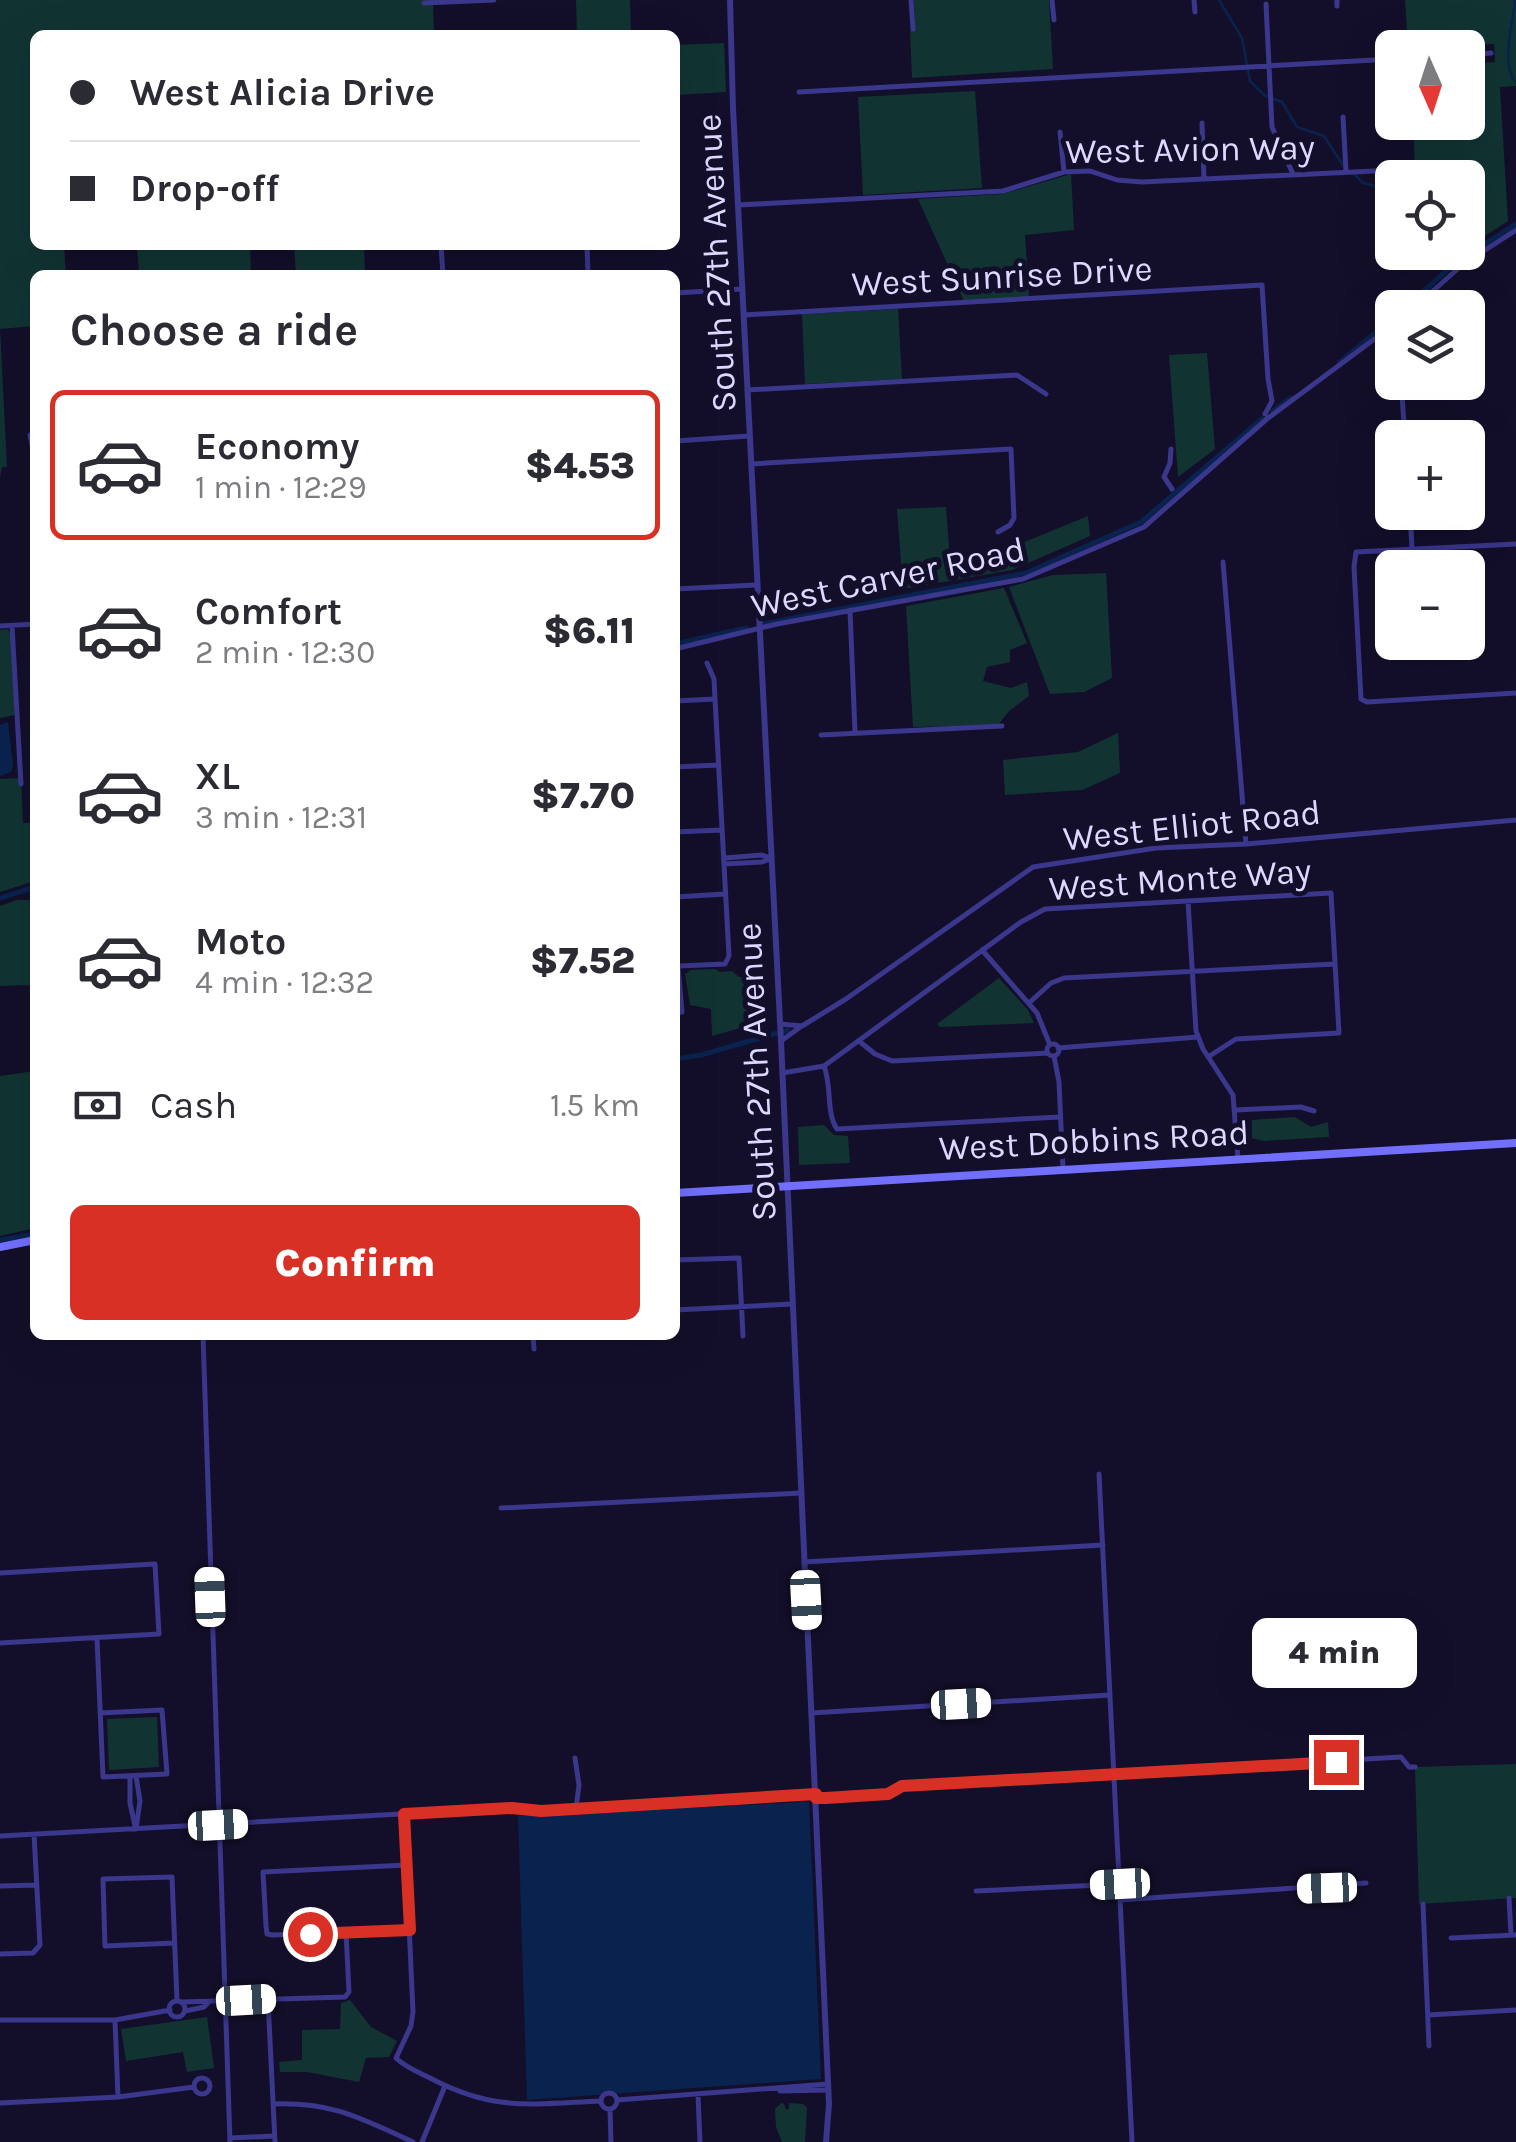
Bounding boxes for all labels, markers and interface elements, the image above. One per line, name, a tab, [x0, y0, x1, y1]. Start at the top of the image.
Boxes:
north arrow	[1375, 30, 1485, 140]
map controls	[1375, 30, 1485, 660]
text: West Alicia Drive	[130, 70, 435, 115]
street label: South 27th Avenue	[688, 113, 745, 413]
street label: West Avion Way	[1065, 127, 1315, 172]
button: locate	[1375, 160, 1485, 270]
text: Drop-off	[130, 166, 279, 211]
street label: West Sunrise Drive	[851, 248, 1153, 305]
button: layers	[1375, 290, 1485, 400]
text: Choose a ride	[70, 304, 358, 356]
icon: car	[75, 420, 165, 510]
button: +	[1375, 420, 1485, 530]
text: Economy	[195, 424, 359, 469]
text: $4.53	[525, 443, 635, 488]
text: 1 min · 12:29	[195, 469, 366, 506]
street label: West Carver Road	[748, 528, 1029, 626]
button: −	[1375, 550, 1485, 660]
icon: car	[75, 585, 165, 675]
text: Comfort	[195, 589, 342, 634]
text: $6.11	[543, 608, 635, 653]
text: 2 min · 12:30	[195, 634, 375, 671]
icon: car	[75, 750, 165, 840]
text: XL	[195, 754, 240, 799]
text: $7.70	[531, 773, 635, 818]
street label: West Elliot Road	[1061, 792, 1323, 859]
text: 3 min · 12:31	[195, 799, 367, 836]
street label: West Monte Way	[1047, 850, 1313, 909]
icon: car	[75, 915, 165, 1005]
text: Moto	[195, 919, 286, 964]
street label: South 27th Avenue	[728, 922, 785, 1222]
text: $7.52	[530, 938, 635, 983]
text: 4 min · 12:32	[195, 964, 374, 1001]
icon: cash	[70, 1078, 125, 1133]
text: Cash	[150, 1083, 237, 1128]
text: 1.5 km	[550, 1087, 640, 1124]
street label: West Dobbins Road	[938, 1112, 1250, 1169]
button: Confirm	[70, 1205, 640, 1320]
car	[194, 1566, 226, 1628]
car	[789, 1569, 823, 1631]
callout: 4 min	[1254, 1617, 1418, 1687]
text: 4 min	[1289, 1634, 1380, 1671]
car	[930, 1687, 992, 1721]
route end	[1314, 1740, 1359, 1785]
car	[187, 1808, 249, 1842]
car	[1089, 1867, 1151, 1901]
car	[1296, 1872, 1358, 1904]
route start	[288, 1912, 333, 1957]
car	[215, 1983, 277, 2017]

